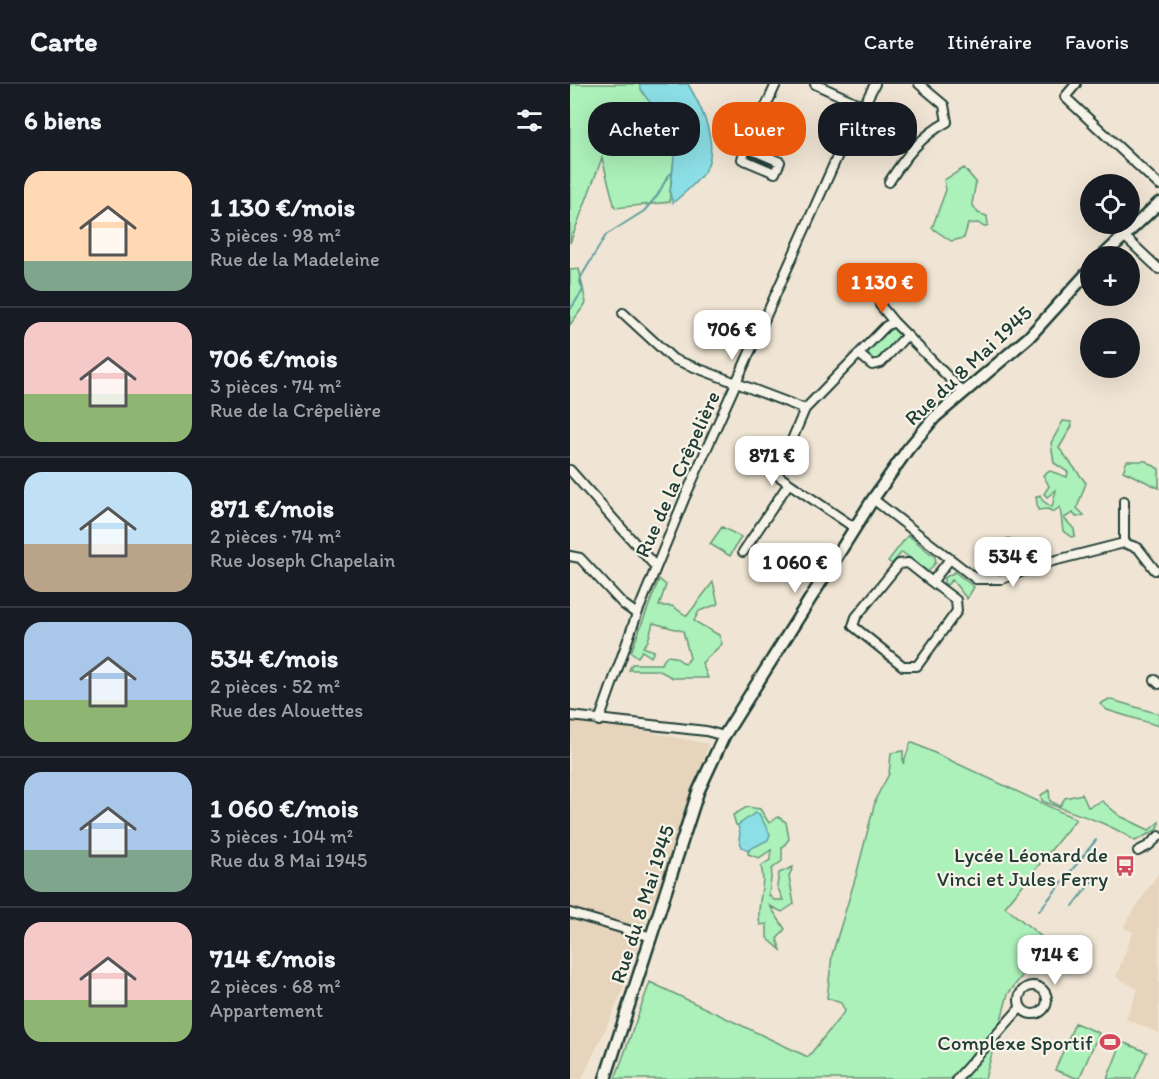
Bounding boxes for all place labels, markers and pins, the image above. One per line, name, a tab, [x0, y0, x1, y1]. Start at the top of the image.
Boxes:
pin: 1 130 €	[827, 263, 937, 314]
pin: 706 €	[690, 310, 774, 361]
pin: 871 €	[730, 436, 814, 487]
pin: 534 €	[971, 537, 1055, 588]
pin: 1 060 €	[740, 543, 850, 594]
place label: Lycée Léonard de Vinci et Jules Ferry	[937, 842, 1108, 891]
bus stop icon: Lycée Léonard de Vinci et Jules Ferry	[1113, 854, 1137, 878]
pin: 714 €	[1013, 935, 1097, 986]
place label: Complexe Sportif	[937, 1030, 1093, 1055]
sports icon: Complexe Sportif	[1098, 1030, 1122, 1054]

